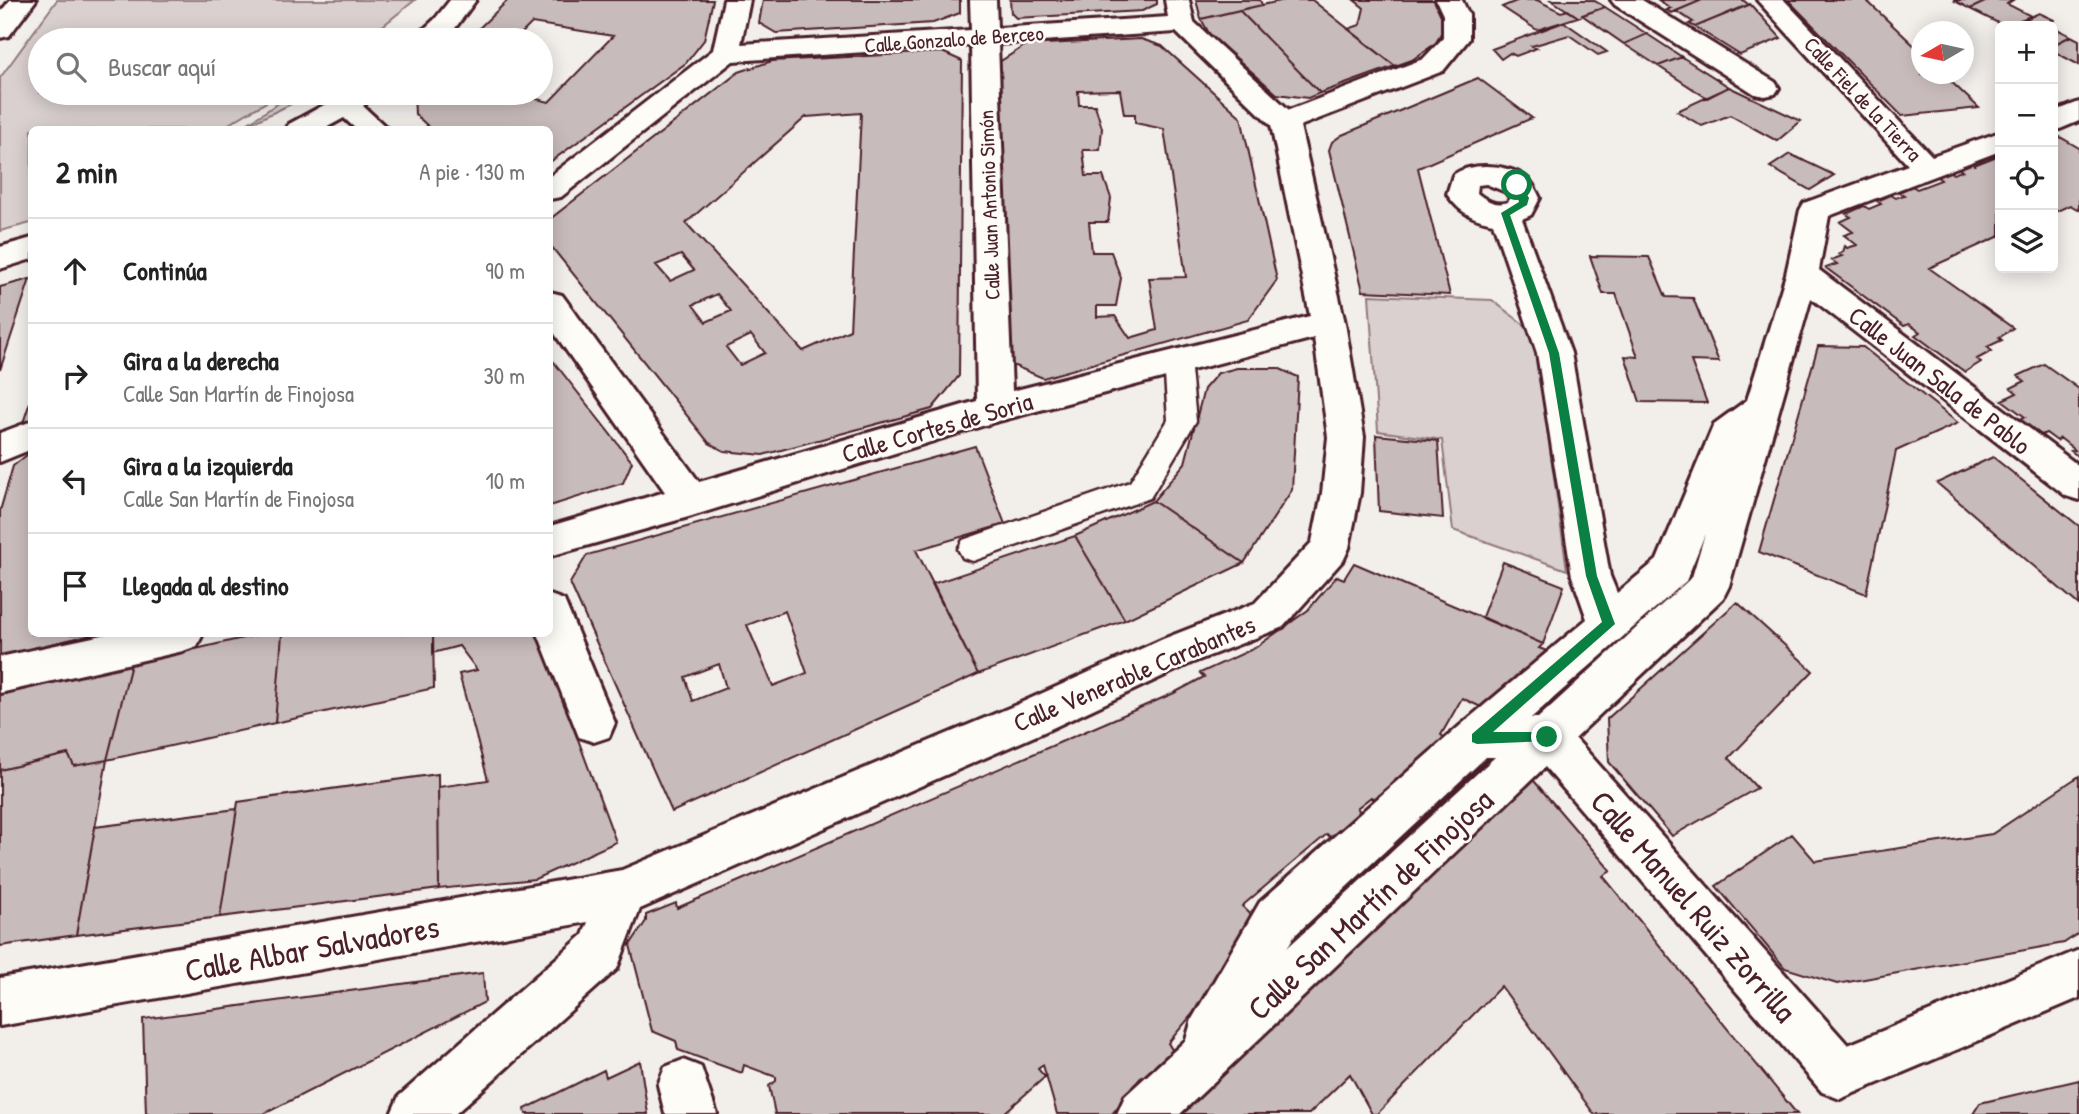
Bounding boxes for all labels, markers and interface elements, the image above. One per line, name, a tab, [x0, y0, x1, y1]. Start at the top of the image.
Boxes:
street label: Calle Gonzalo de Berceo	[863, 18, 1045, 60]
north arrow	[1911, 21, 1974, 84]
map controls	[1995, 21, 2058, 273]
button: +	[1995, 21, 2058, 84]
search box	[28, 28, 553, 105]
street label: Calle Fiel de la Tierra	[1798, 30, 1928, 168]
icon: search	[52, 48, 90, 86]
text: Buscar aquí	[108, 49, 216, 84]
button: −	[1995, 84, 2058, 147]
street label: Calle Juan Antonio Simón	[971, 109, 1007, 301]
button: locate	[1995, 147, 2058, 210]
text: 2 min	[56, 152, 118, 192]
text: A pie · 130 m	[419, 156, 525, 187]
route start	[1501, 169, 1532, 200]
button: layers	[1995, 210, 2058, 273]
icon: ahead	[56, 252, 94, 290]
text: Continúa	[123, 253, 207, 288]
text: 90 m	[485, 255, 525, 286]
street label: Calle Juan Sala de Pablo	[1842, 298, 2038, 462]
text: Gira a la derecha	[123, 343, 279, 378]
icon: right	[56, 357, 94, 395]
text: 30 m	[483, 360, 525, 391]
text: Calle San Martín de Finojosa	[123, 378, 354, 409]
street label: Calle Cortes de Soria	[838, 383, 1036, 471]
text: Gira a la izquierda	[123, 448, 293, 483]
icon: left	[56, 462, 94, 500]
text: 10 m	[485, 465, 525, 496]
text: Calle San Martín de Finojosa	[123, 483, 354, 514]
icon: arrive	[56, 567, 94, 605]
text: Llegada al destino	[123, 568, 289, 603]
street label: Calle Venerable Carabantes	[1008, 606, 1260, 740]
route end	[1531, 721, 1562, 752]
street label: Calle San Martín de Finojosa	[1238, 779, 1502, 1029]
street label: Calle Manuel Ruiz Zorrilla	[1581, 781, 1807, 1031]
street label: Calle Albar Salvadores	[182, 904, 442, 992]

